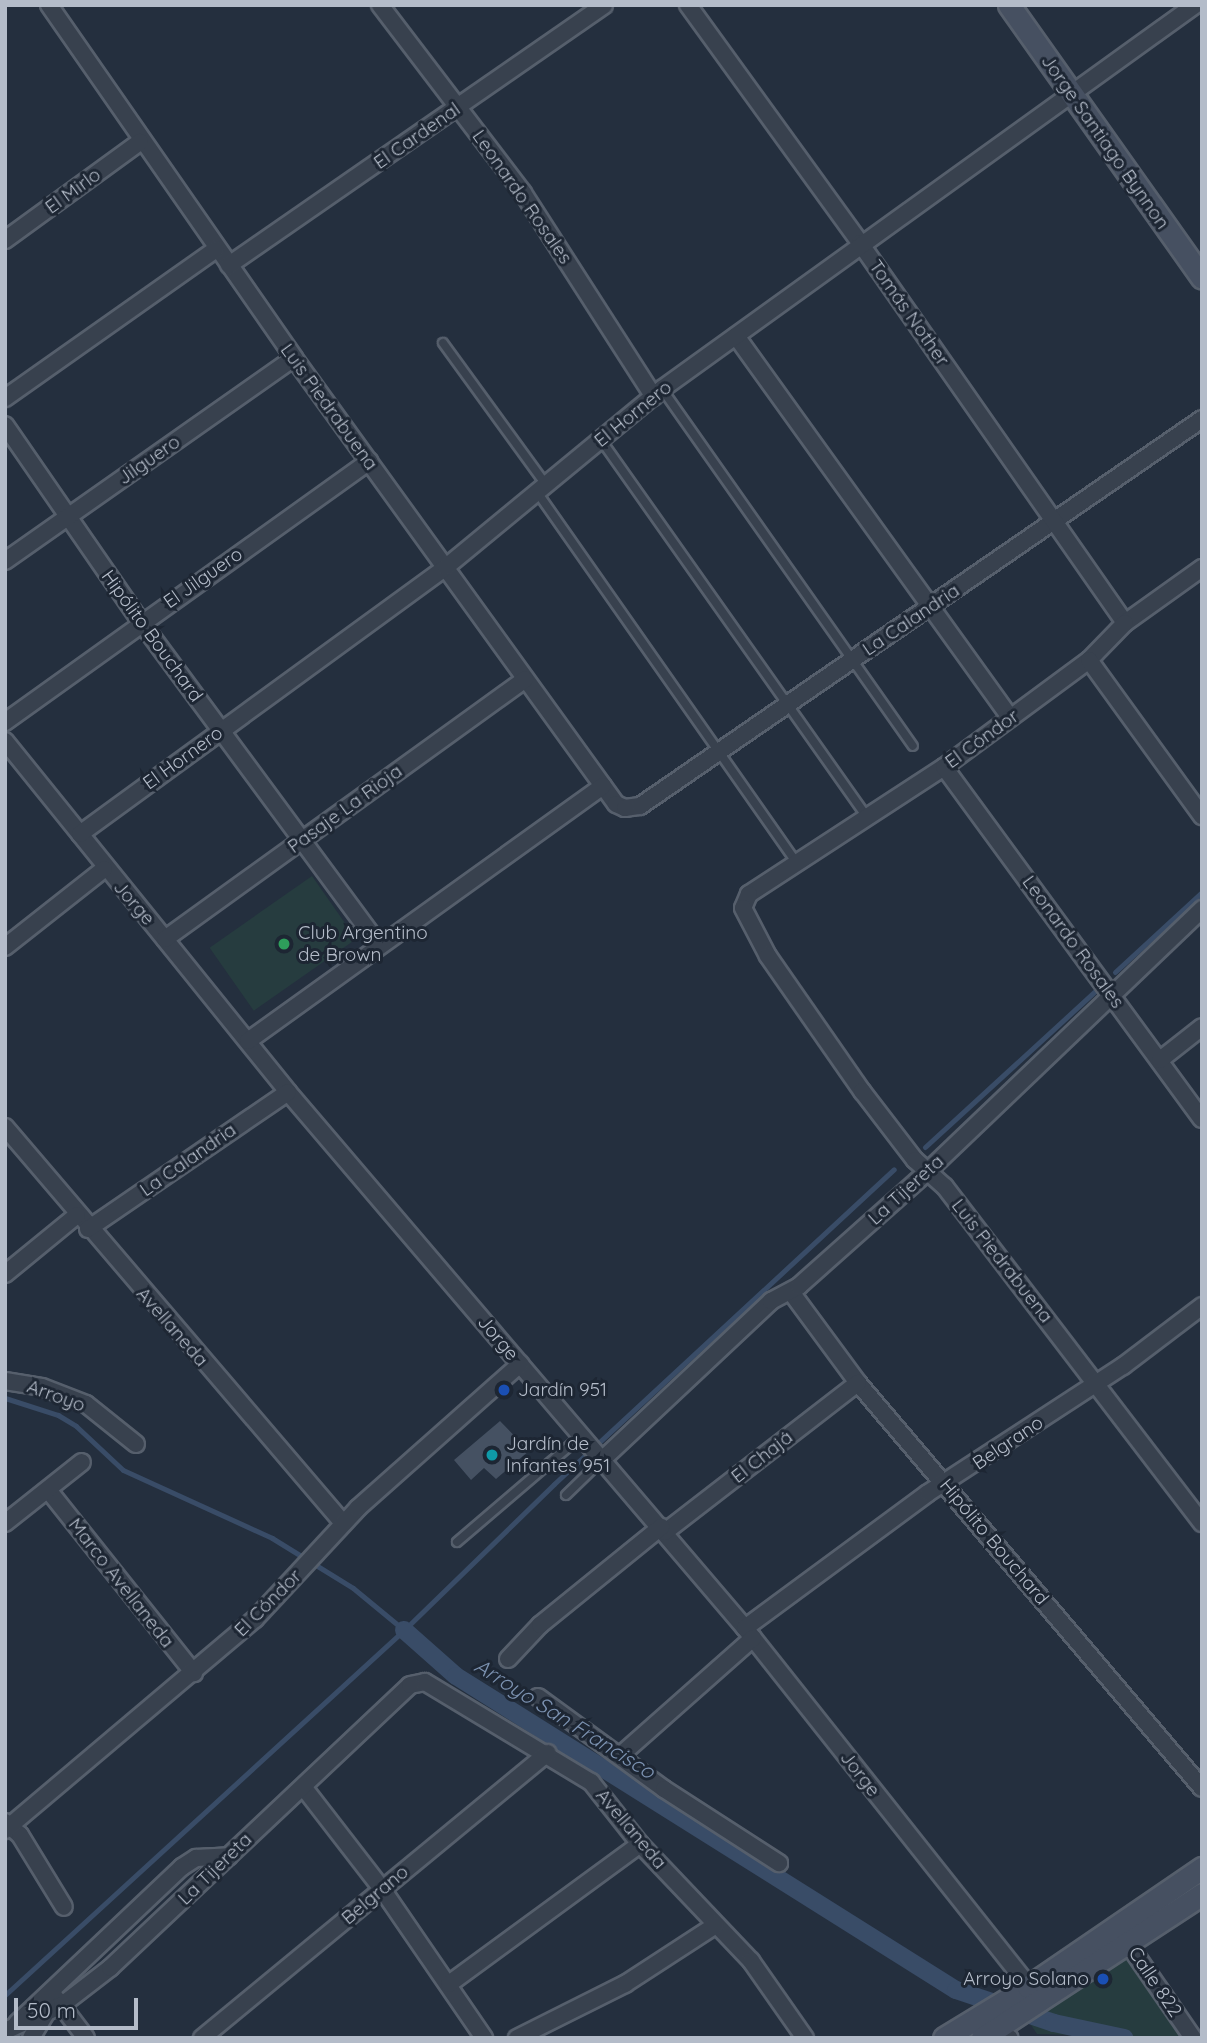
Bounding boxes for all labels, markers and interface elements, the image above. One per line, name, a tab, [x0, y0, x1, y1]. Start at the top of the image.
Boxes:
street label: Jorge Santiago Bynnon	[1036, 50, 1174, 234]
street label: El Cardenal	[369, 98, 465, 174]
street label: Leonardo Rosales	[467, 126, 577, 268]
street label: El Mirlo	[41, 163, 105, 219]
street label: Tomás Nother	[864, 256, 954, 370]
street label: Luis Piedrabuena	[275, 339, 383, 475]
street label: El Hornero	[590, 376, 676, 452]
street label: Jilguero	[113, 430, 185, 490]
street label: El Jilguero	[159, 543, 247, 613]
street label: Hipólito Bouchard	[97, 566, 207, 706]
street label: La Calandria	[858, 579, 964, 661]
street label: El Cóndor	[941, 705, 1023, 773]
street label: El Hornero	[139, 721, 227, 795]
street label: Pasaje La Rioja	[283, 760, 407, 858]
street label: Leonardo Rosales	[1017, 871, 1129, 1013]
street label: Jorge	[108, 876, 160, 930]
place label: Club Argentino de Brown	[298, 922, 428, 966]
marker: Club Argentino de Brown	[276, 936, 292, 952]
street label: La Calandria	[136, 1119, 240, 1201]
street label: La Tijereta	[864, 1150, 948, 1230]
street label: Luis Piedrabuena	[947, 1195, 1057, 1327]
street label: Avellaneda	[131, 1283, 213, 1371]
street label: Jorge	[473, 1311, 523, 1365]
street label: Arroyo	[24, 1375, 88, 1417]
place label: Jardín 951	[518, 1379, 607, 1401]
marker: Jardín 951	[496, 1382, 512, 1398]
street label: Belgrano	[968, 1411, 1048, 1475]
street label: El Chajá	[727, 1426, 797, 1488]
place label: Jardín de Infantes 951	[506, 1433, 610, 1477]
marker: Jardín de Infantes 951	[484, 1447, 500, 1463]
street label: Hipólito Bouchard	[935, 1474, 1053, 1610]
street label: Marco Avellaneda	[63, 1514, 179, 1652]
street label: El Cóndor	[230, 1565, 306, 1641]
water label: Arroyo San Francisco	[470, 1652, 660, 1784]
street label: Jorge	[835, 1747, 885, 1801]
street label: Avellaneda	[591, 1784, 671, 1874]
street label: La Tijereta	[173, 1828, 257, 1910]
street label: Belgrano	[337, 1860, 413, 1930]
street label: Calle 822	[1123, 1943, 1187, 2021]
place label: Arroyo Solano	[963, 1968, 1089, 1990]
marker: Arroyo Solano	[1095, 1971, 1111, 1987]
scale bar	[18, 1983, 142, 2027]
text: 50 m	[27, 1997, 76, 2023]

